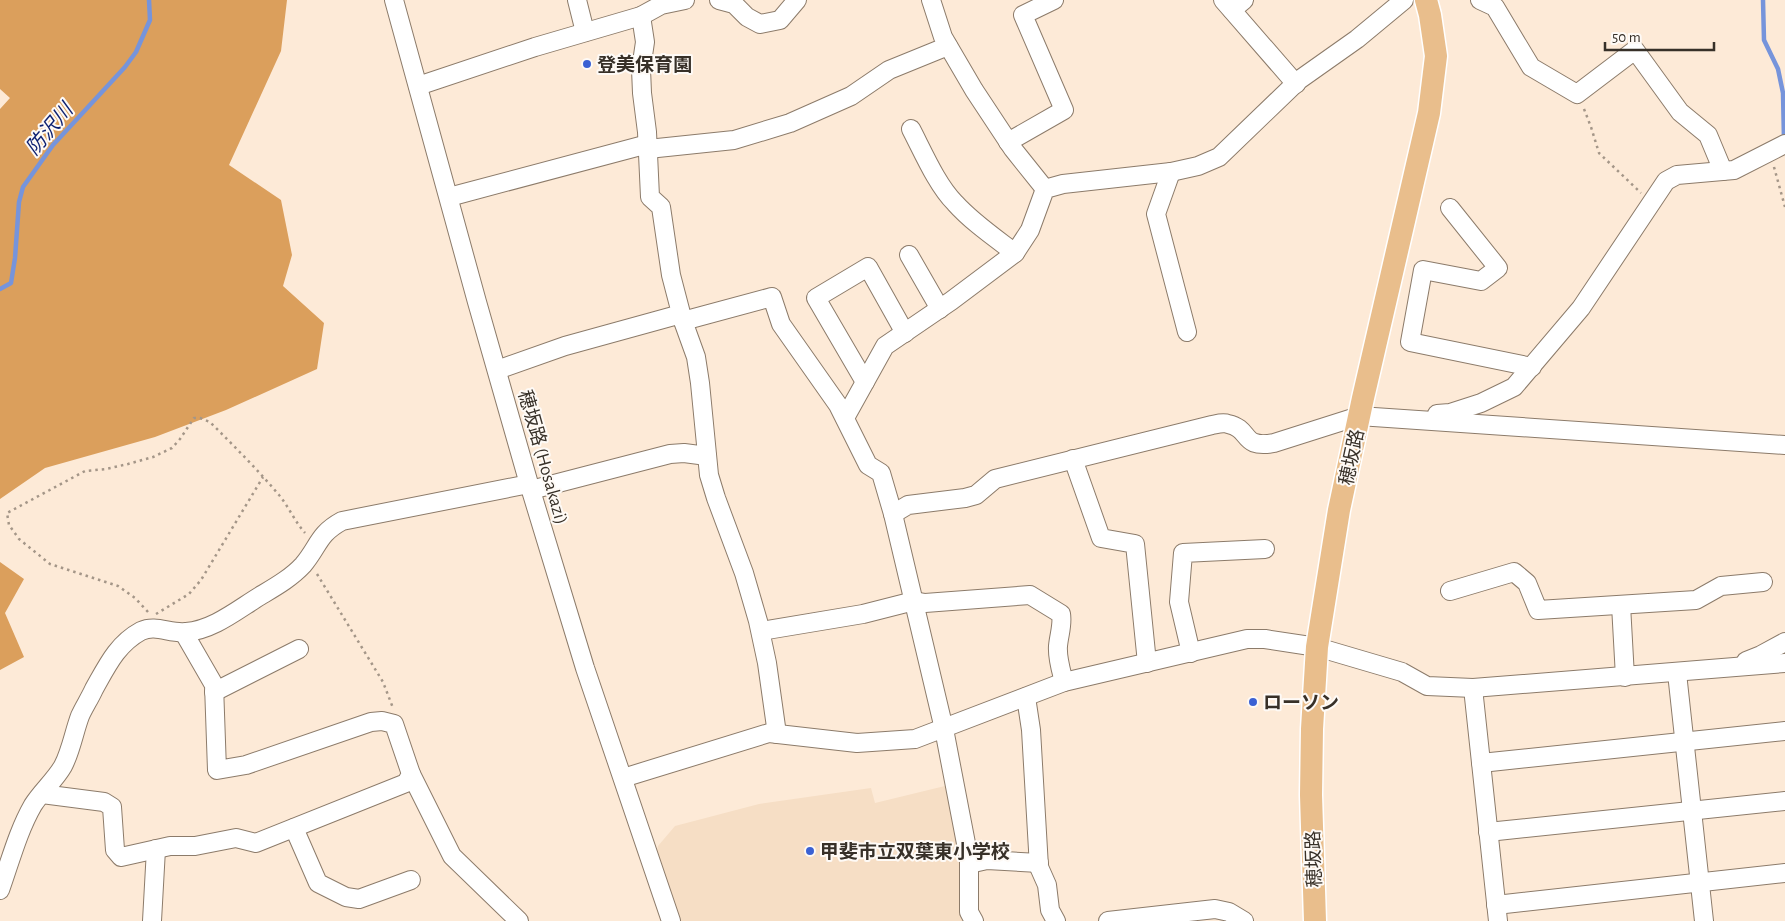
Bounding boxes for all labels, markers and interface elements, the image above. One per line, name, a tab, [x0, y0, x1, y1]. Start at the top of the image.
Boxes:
scale bar	[1605, 20, 1714, 52]
text: 50 m	[1612, 30, 1641, 45]
place label: 登美保育園	[597, 54, 692, 75]
marker: 登美保育園	[581, 58, 593, 70]
water label: 防沢川	[22, 98, 78, 159]
street label: 穂坂路 (Hosakazi)	[514, 388, 572, 527]
street label: 穂坂路	[1336, 427, 1368, 487]
place label: ローソン	[1263, 694, 1339, 713]
marker: ローソン	[1247, 696, 1259, 708]
street label: 穂坂路	[1303, 830, 1325, 888]
place label: 甲斐市立双葉東小学校	[820, 841, 1010, 862]
marker: 甲斐市立双葉東小学校	[804, 845, 816, 857]

